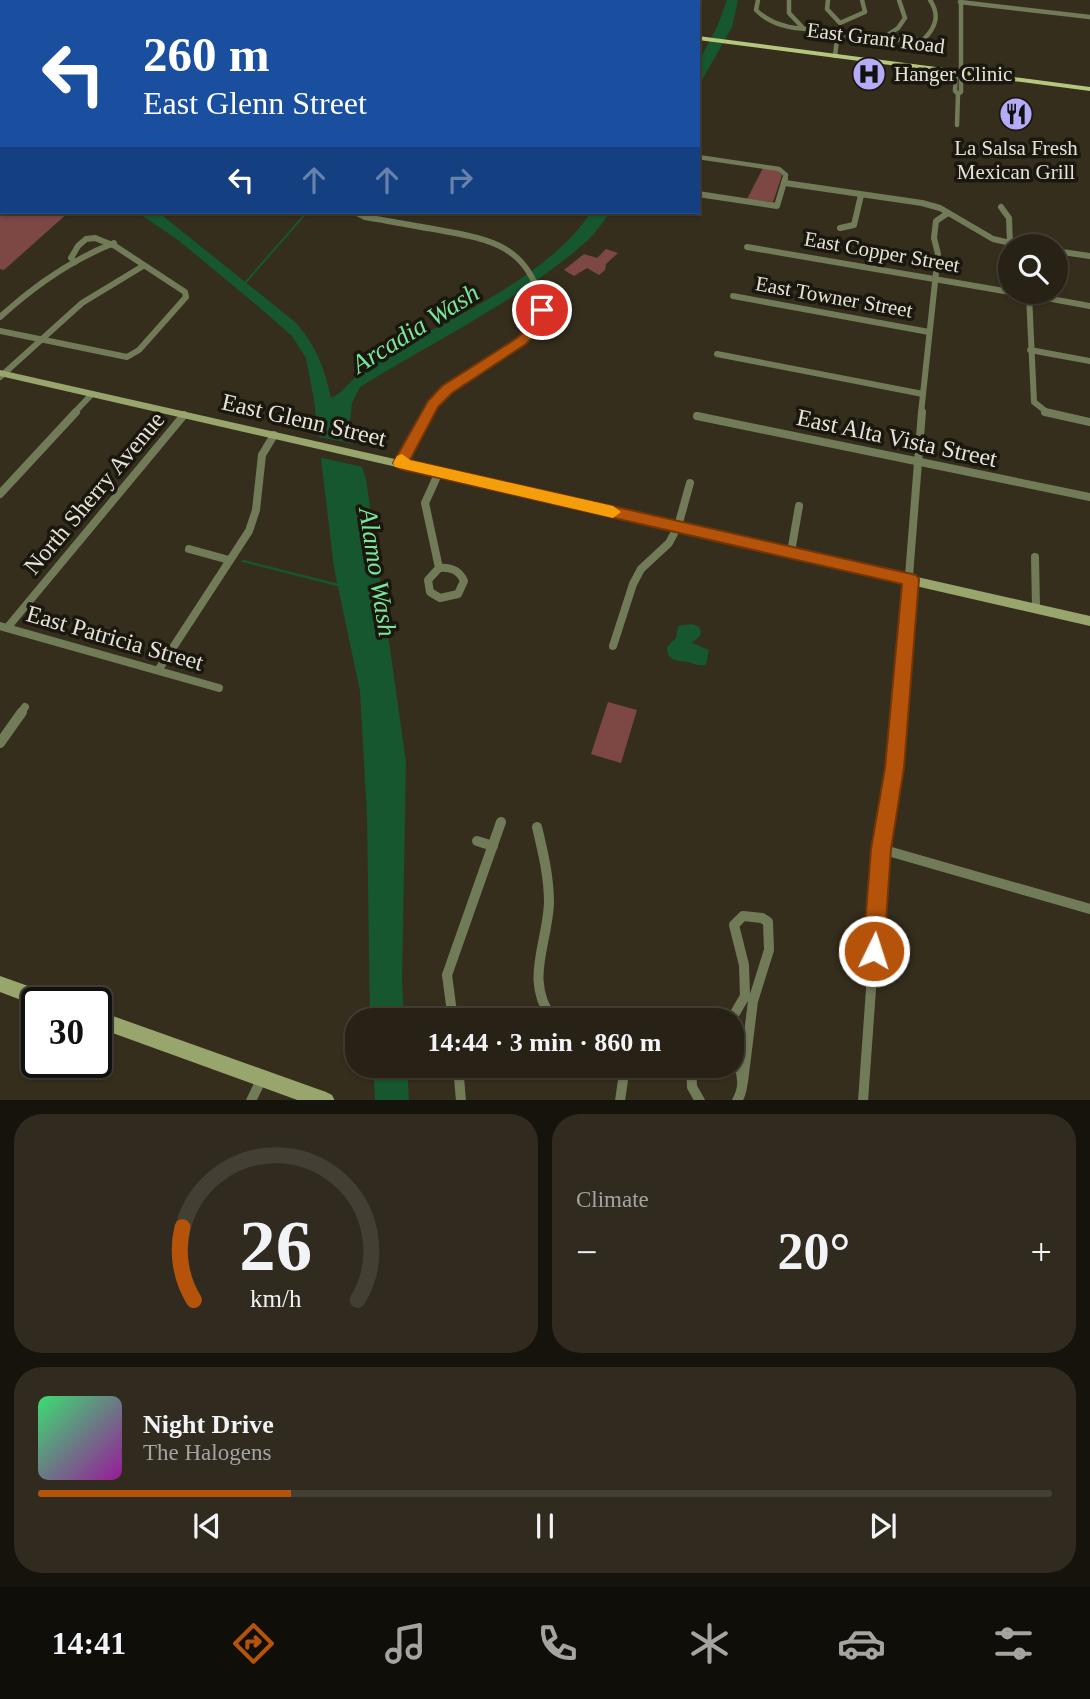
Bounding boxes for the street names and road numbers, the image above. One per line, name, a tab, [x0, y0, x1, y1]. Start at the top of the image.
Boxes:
street label: East Grant Road	[806, 18, 947, 58]
street label: East Copper Street	[802, 227, 962, 278]
street label: East Towner Street	[754, 271, 915, 323]
street label: East Glenn Street	[219, 388, 389, 452]
street label: East Alta Vista Street	[794, 404, 1000, 472]
street label: North Sherry Avenue	[19, 407, 169, 579]
street label: East Patricia Street	[24, 600, 207, 676]

